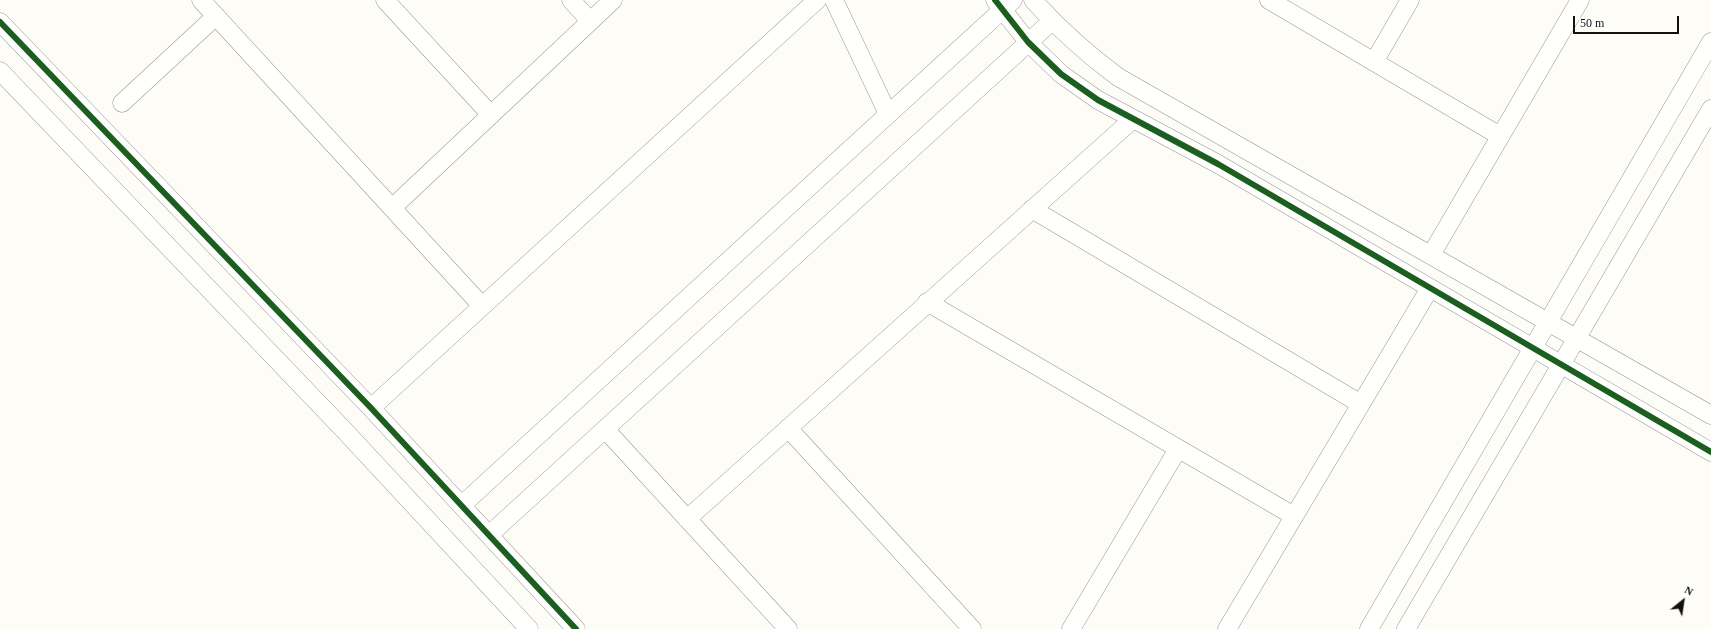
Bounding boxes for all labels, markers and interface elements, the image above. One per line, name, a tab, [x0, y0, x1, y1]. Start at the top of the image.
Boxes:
scale bar	[1575, 8, 1681, 34]
text: 50 m	[1580, 16, 1604, 30]
north arrow	[1663, 581, 1703, 621]
text: N	[1683, 583, 1695, 598]

